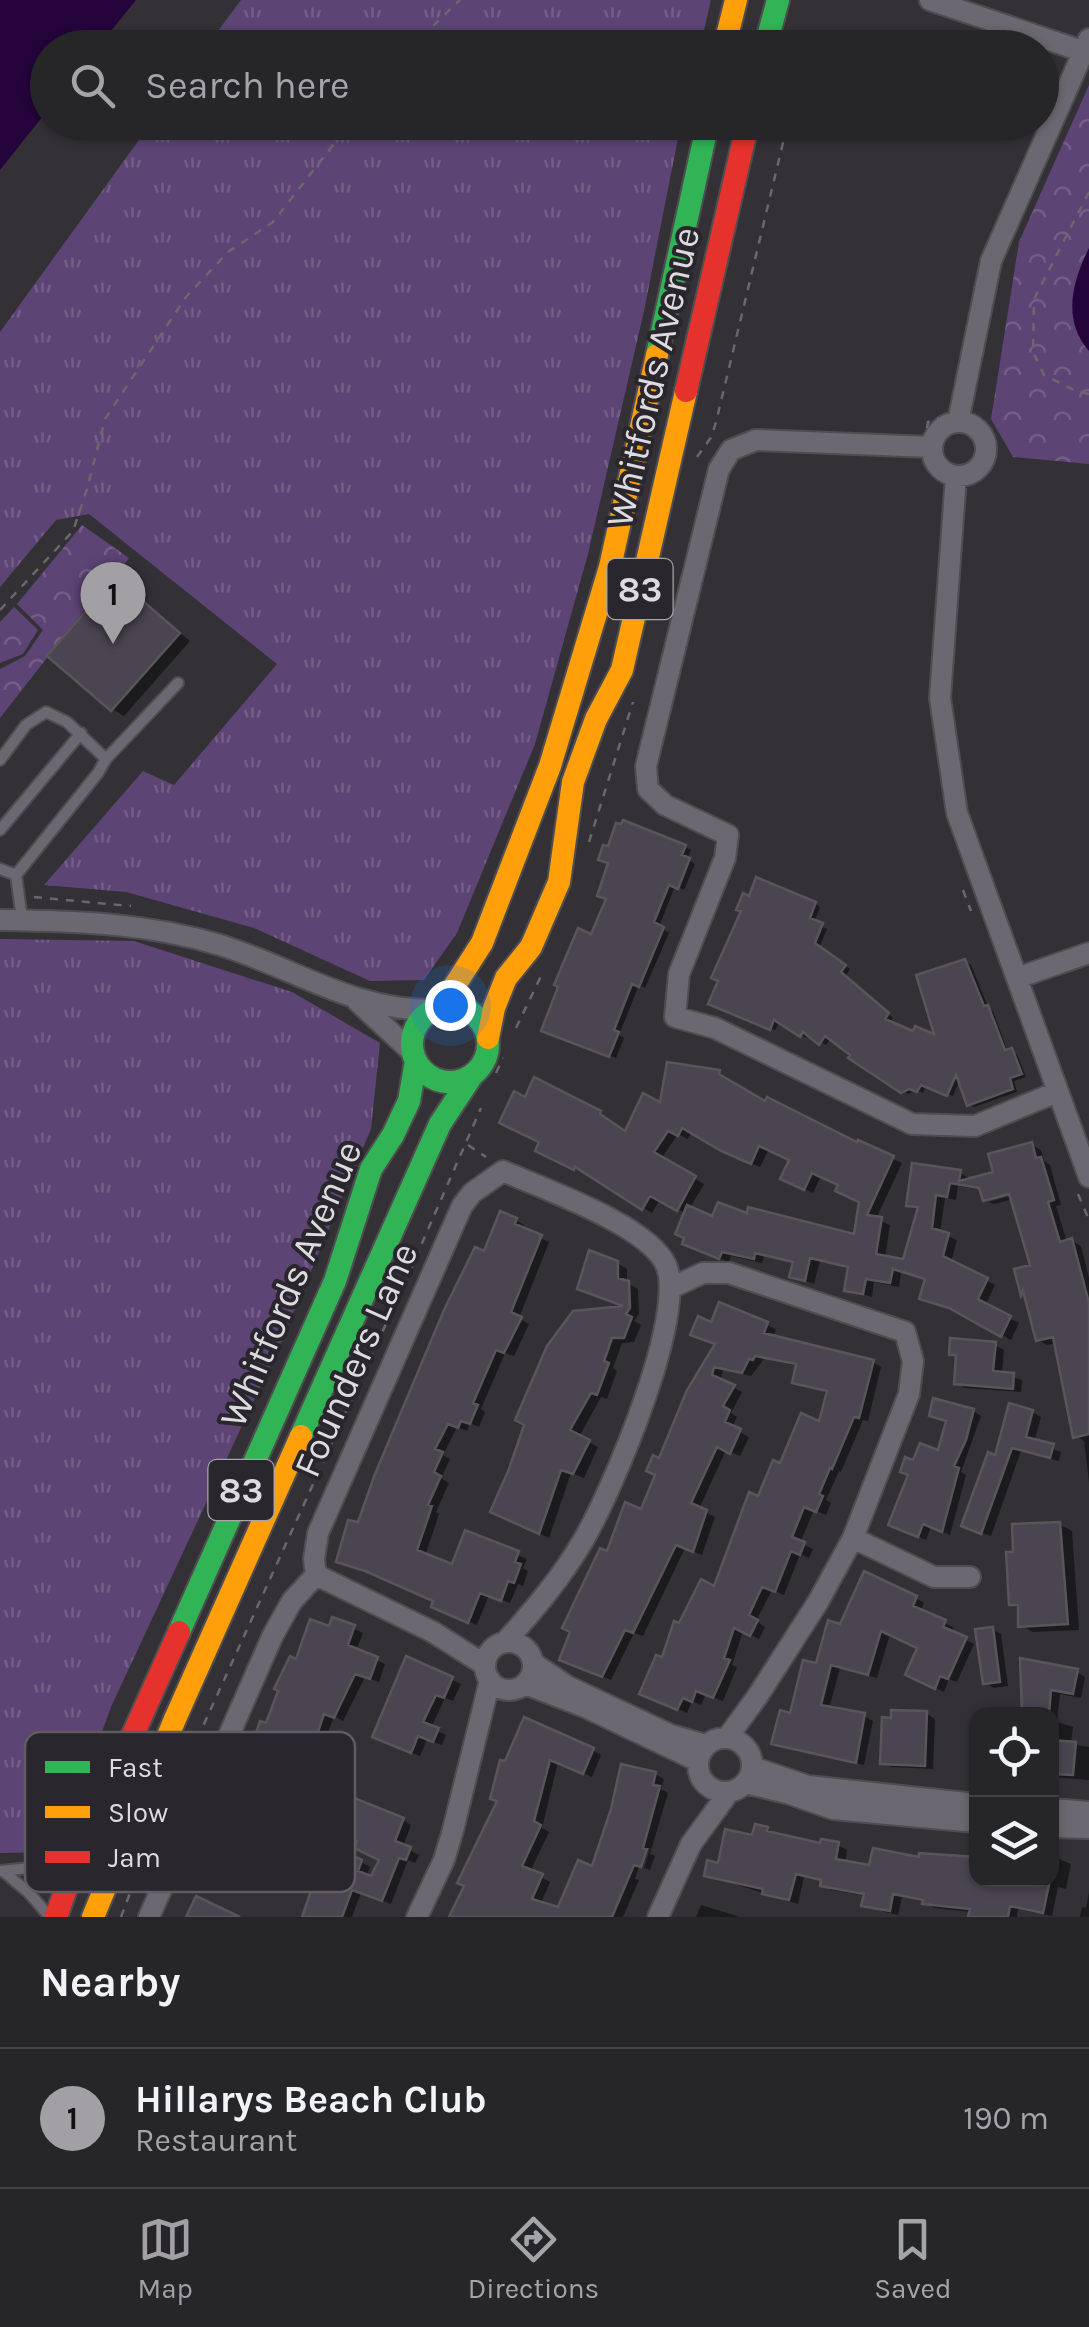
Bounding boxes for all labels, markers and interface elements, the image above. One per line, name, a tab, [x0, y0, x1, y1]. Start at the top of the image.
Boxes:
search box	[30, 30, 1059, 140]
icon: search	[65, 58, 120, 113]
text: Search here	[145, 63, 349, 108]
street label: Whitfords Avenue	[597, 223, 709, 531]
road number: 83	[608, 559, 672, 619]
pin: 1	[80, 562, 146, 644]
your location	[425, 980, 476, 1031]
street label: Whitfords Avenue	[210, 1134, 372, 1434]
street label: Founders Lane	[284, 1236, 428, 1484]
road number: 83	[208, 1460, 274, 1520]
map controls	[969, 1707, 1059, 1887]
button: locate	[969, 1707, 1059, 1797]
legend	[25, 1732, 355, 1892]
text: Fast	[108, 1751, 163, 1784]
text: Slow	[108, 1796, 168, 1829]
button: layers	[969, 1797, 1059, 1887]
text: Jam	[108, 1841, 161, 1874]
text: Nearby	[40, 1957, 180, 2007]
text: Hillarys Beach Club	[135, 2077, 487, 2122]
text: 1	[67, 2100, 78, 2137]
text: 190 m	[963, 2100, 1049, 2137]
text: Restaurant	[135, 2122, 297, 2159]
tab: Map	[137, 2212, 193, 2305]
tab: Directions	[468, 2212, 599, 2305]
tab: Saved	[874, 2212, 952, 2305]

